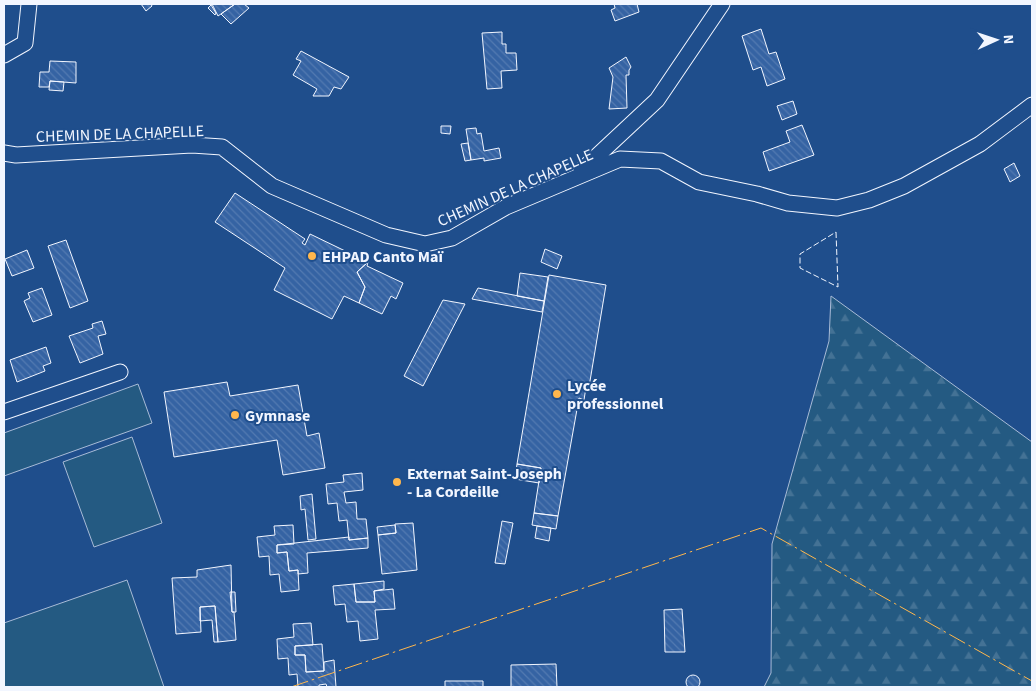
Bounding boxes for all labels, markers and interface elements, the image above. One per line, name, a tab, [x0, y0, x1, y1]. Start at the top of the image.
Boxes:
north arrow	[971, 15, 1021, 65]
text: N	[998, 34, 1018, 45]
street label: CHEMIN DE LA CHAPELLE	[36, 120, 205, 148]
street label: CHEMIN DE LA CHAPELLE	[434, 144, 597, 232]
place label: EHPAD Canto Maï	[322, 246, 444, 268]
marker: EHPAD Canto Maï	[306, 250, 318, 262]
place label: Lycée professionnel	[567, 375, 664, 415]
marker: Lycée professionnel	[551, 388, 563, 400]
place label: Gymnase	[245, 405, 310, 427]
marker: Gymnase	[229, 409, 241, 421]
place label: Externat Saint-Joseph - La Cordeille	[407, 463, 562, 503]
marker: Externat Saint-Joseph - La Cordeille	[391, 476, 403, 488]

